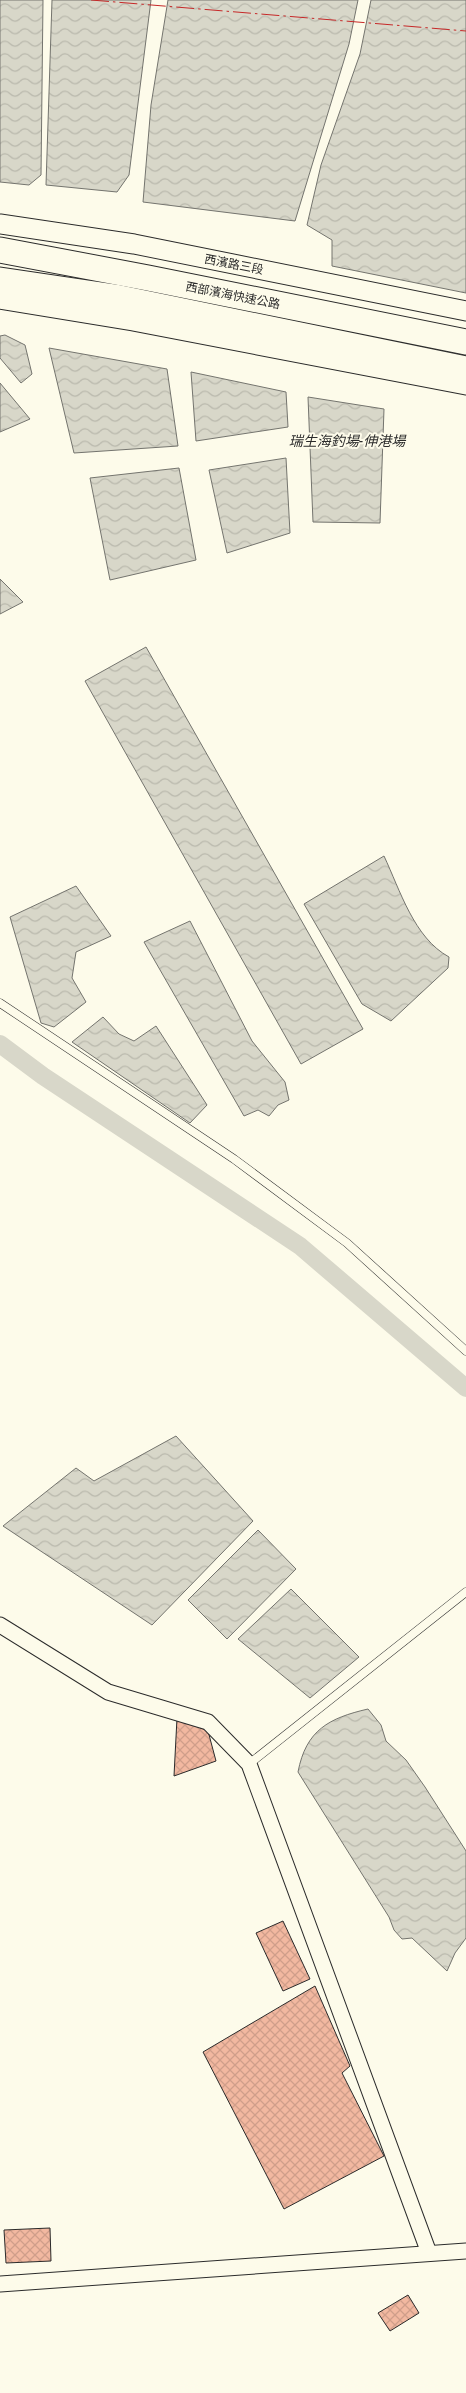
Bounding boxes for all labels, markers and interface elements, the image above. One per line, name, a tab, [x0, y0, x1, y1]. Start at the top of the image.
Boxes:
street label: 西濱路三段	[203, 250, 265, 278]
street label: 西部濱海快速公路	[184, 277, 282, 313]
water label: 瑞生海釣場-伸港場	[289, 431, 407, 450]

